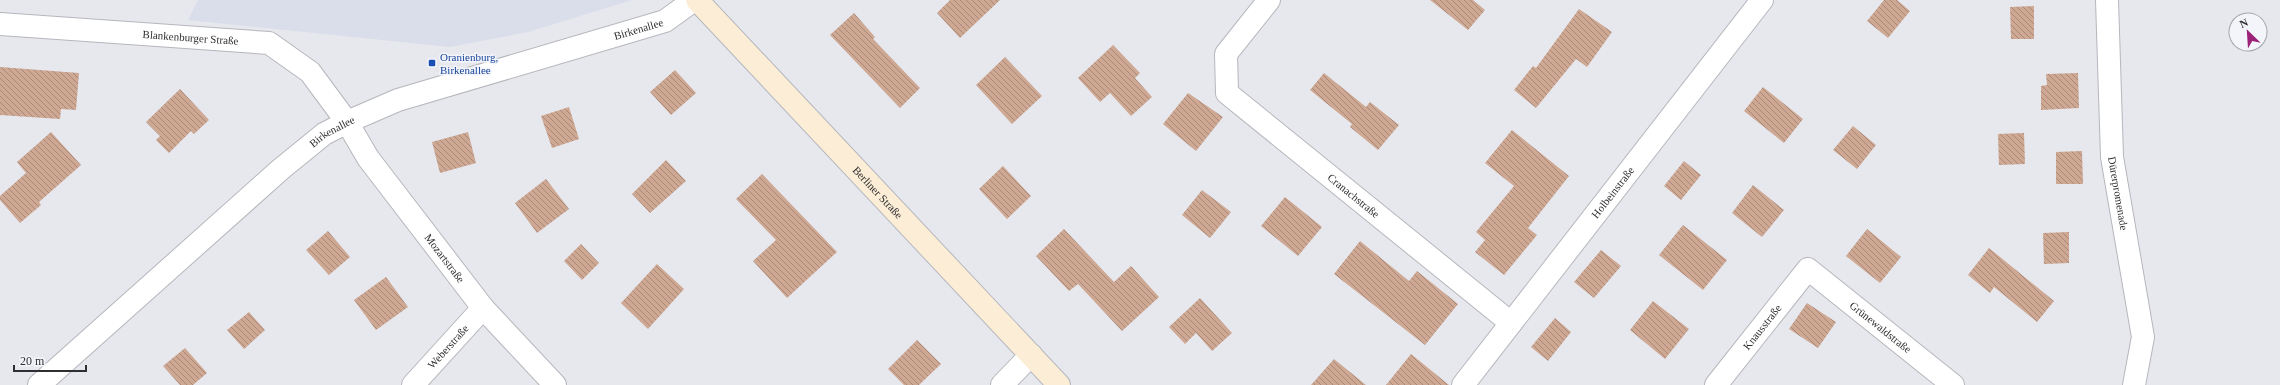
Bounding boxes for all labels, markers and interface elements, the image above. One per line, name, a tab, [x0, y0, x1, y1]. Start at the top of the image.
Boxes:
north arrow	[2228, 12, 2268, 52]
street label: Birkenallee	[612, 16, 665, 42]
text: N	[2238, 16, 2250, 30]
street label: Blankenburger Straße	[142, 28, 239, 47]
place label: Oranienburg, Birkenallee	[440, 51, 498, 76]
marker: Oranienburg, Birkenallee	[427, 58, 437, 68]
street label: Birkenallee	[307, 113, 356, 150]
street label: Dürerpromenade	[2106, 156, 2131, 231]
street label: Berliner Straße	[851, 164, 905, 221]
street label: Holbeinstraße	[1589, 164, 1636, 220]
street label: Cranachstraße	[1325, 171, 1382, 220]
street label: Mozartstraße	[422, 231, 467, 285]
street label: Grünewaldstraße	[1847, 299, 1914, 355]
street label: Knausstraße	[1740, 302, 1784, 352]
street label: Weberstraße	[425, 322, 471, 371]
scale bar	[14, 347, 86, 373]
text: 20 m	[20, 354, 45, 368]

